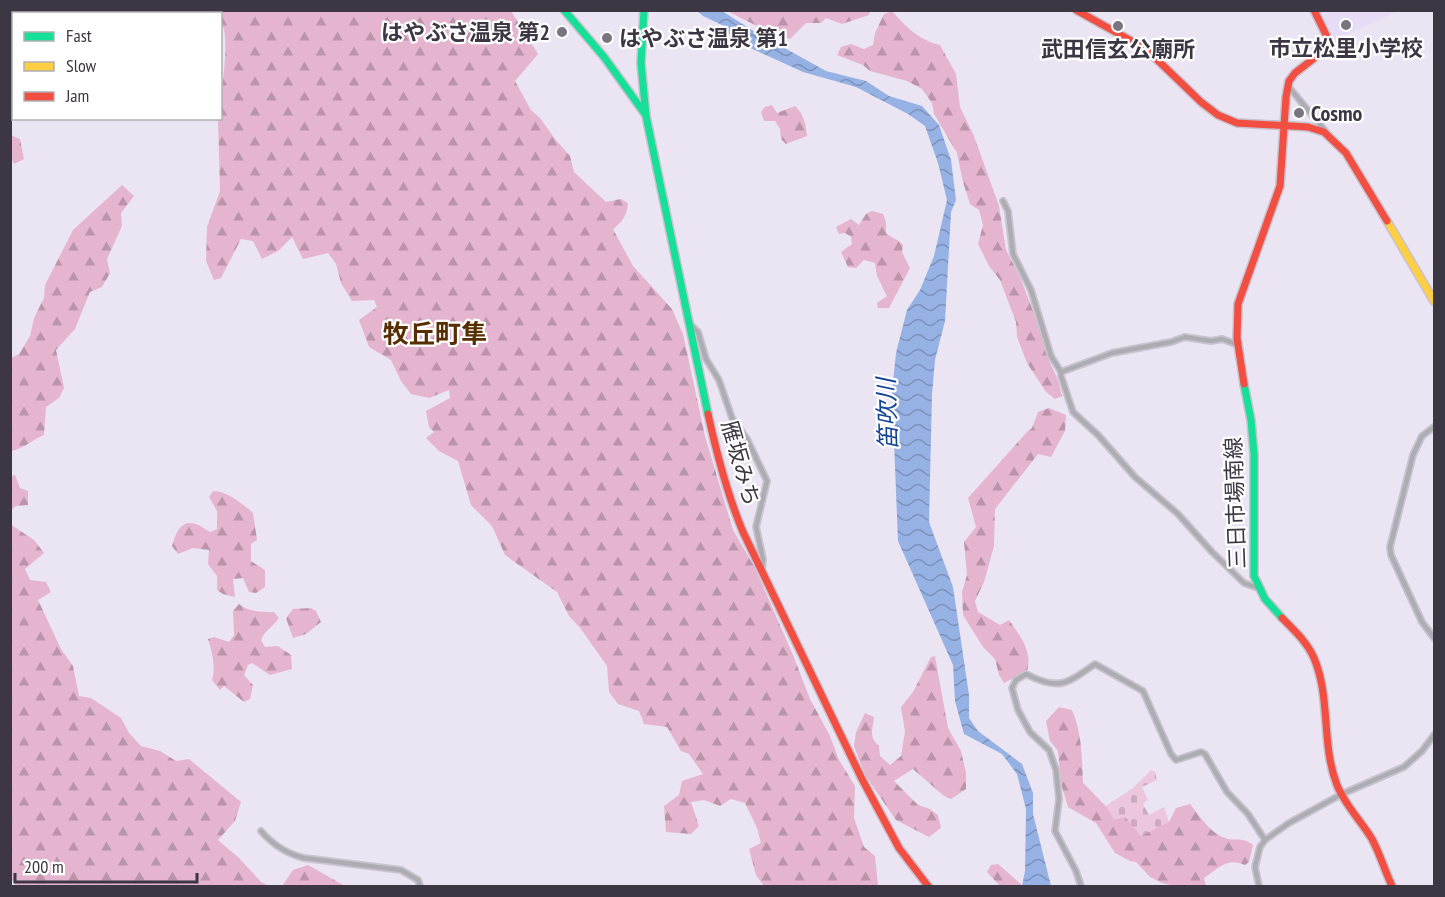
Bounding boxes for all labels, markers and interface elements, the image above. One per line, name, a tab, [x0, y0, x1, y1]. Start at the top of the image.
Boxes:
legend	[12, 12, 222, 120]
place label: はやぶさ温泉 第2	[381, 18, 550, 46]
marker: 市立松里小学校	[1339, 18, 1353, 32]
marker: 武田信玄公廟所	[1111, 19, 1125, 33]
text: Fast	[66, 24, 92, 47]
place label: はやぶさ温泉 第1	[619, 24, 788, 52]
marker: はやぶさ温泉 第2	[555, 25, 569, 39]
marker: はやぶさ温泉 第1	[600, 31, 614, 45]
place label: 市立松里小学校	[1269, 34, 1423, 62]
place label: 武田信玄公廟所	[1041, 35, 1195, 63]
text: Slow	[66, 54, 97, 77]
text: Jam	[65, 84, 89, 107]
place label: Cosmo	[1311, 99, 1362, 127]
marker: Cosmo	[1292, 106, 1306, 120]
district label: 牧丘町隼	[383, 317, 487, 350]
water label: 笛吹川	[870, 374, 904, 451]
street label: 雁坂みち	[715, 417, 767, 509]
street label: 三日市場南線	[1219, 437, 1251, 569]
scale bar	[15, 846, 196, 884]
text: 200 m	[24, 855, 64, 878]

